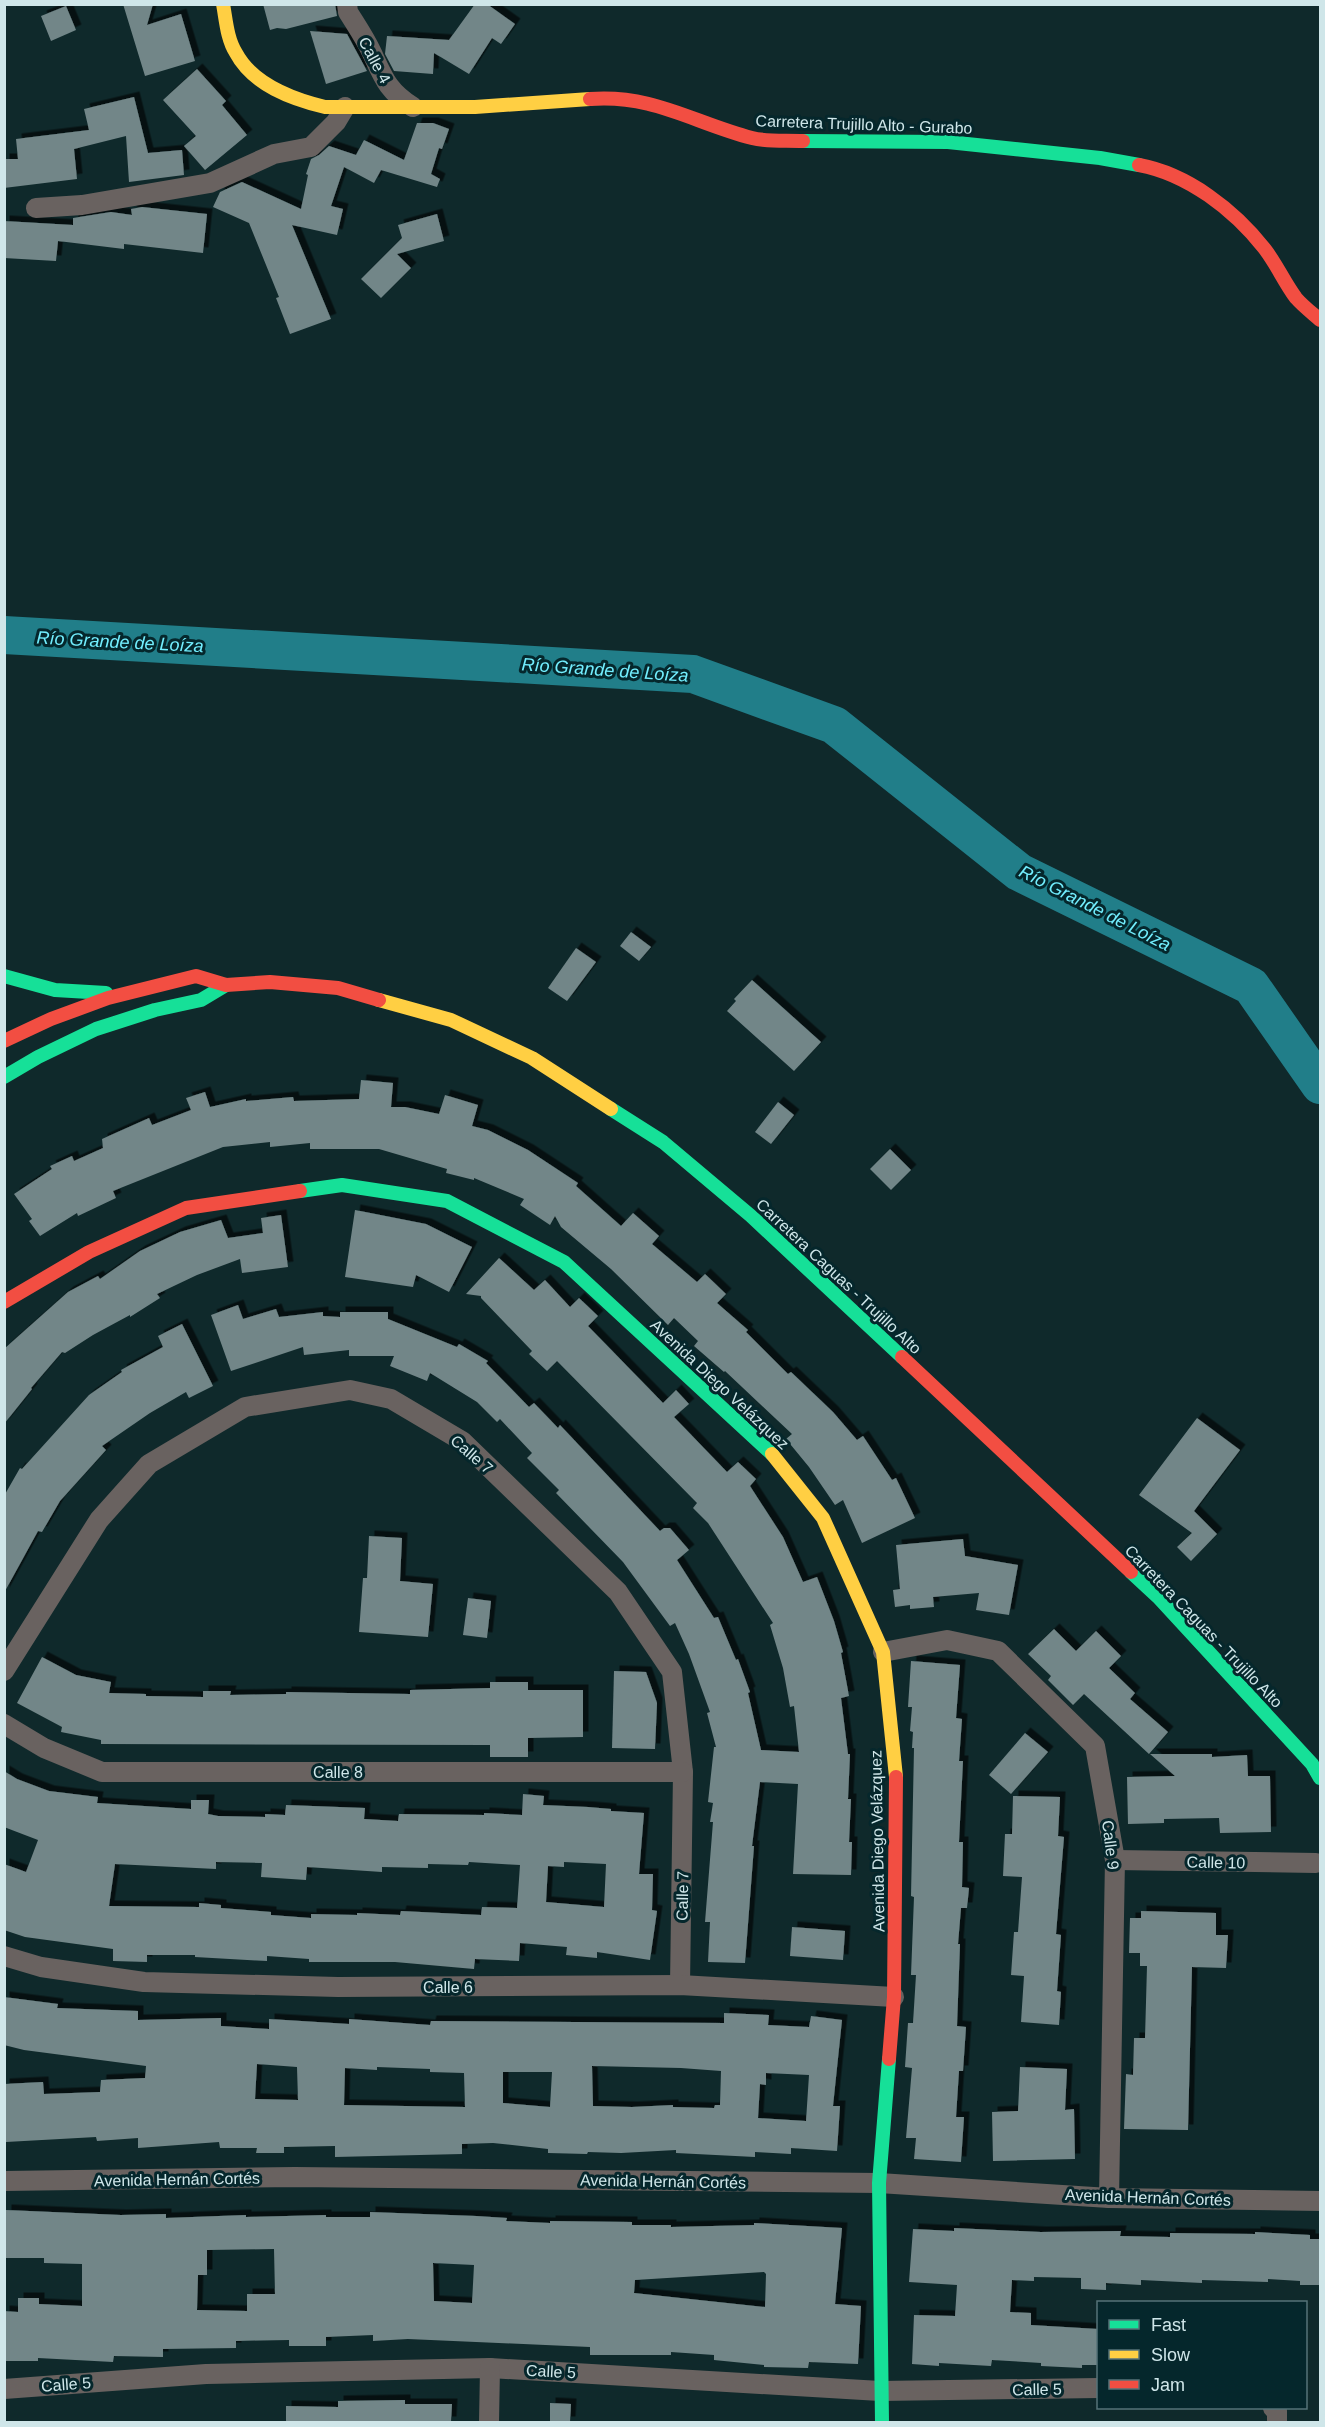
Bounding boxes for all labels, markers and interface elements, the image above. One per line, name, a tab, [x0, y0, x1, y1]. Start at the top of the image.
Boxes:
street label: Calle 4	[355, 34, 394, 86]
street label: Carretera Trujillo Alto - Gurabo	[755, 112, 973, 137]
water label: Río Grande de Loíza	[36, 628, 204, 656]
water label: Río Grande de Loíza	[521, 654, 689, 686]
water label: Río Grande de Loíza	[1016, 861, 1174, 955]
street label: Carretera Caguas - Trujillo Alto	[753, 1196, 925, 1357]
street label: Avenida Diego Velázquez	[647, 1316, 792, 1453]
street label: Calle 7	[447, 1432, 496, 1477]
street label: Carretera Caguas - Trujillo Alto	[1122, 1542, 1286, 1711]
street label: Avenida Diego Velázquez	[867, 1750, 888, 1932]
street label: Calle 8	[313, 1764, 363, 1781]
street label: Calle 9	[1099, 1819, 1122, 1871]
street label: Calle 10	[1186, 1853, 1246, 1872]
street label: Calle 7	[674, 1871, 691, 1921]
street label: Calle 6	[423, 1979, 473, 1996]
street label: Avenida Hernán Cortés	[94, 2170, 260, 2189]
street label: Avenida Hernán Cortés	[580, 2172, 746, 2191]
street label: Avenida Hernán Cortés	[1065, 2186, 1231, 2209]
legend	[1097, 2301, 1307, 2409]
text: Fast	[1151, 2315, 1186, 2335]
text: Slow	[1151, 2345, 1191, 2365]
street label: Calle 5	[526, 2362, 576, 2381]
street label: Calle 5	[41, 2374, 92, 2395]
text: Jam	[1151, 2375, 1185, 2395]
street label: Calle 5	[1012, 2381, 1062, 2398]

